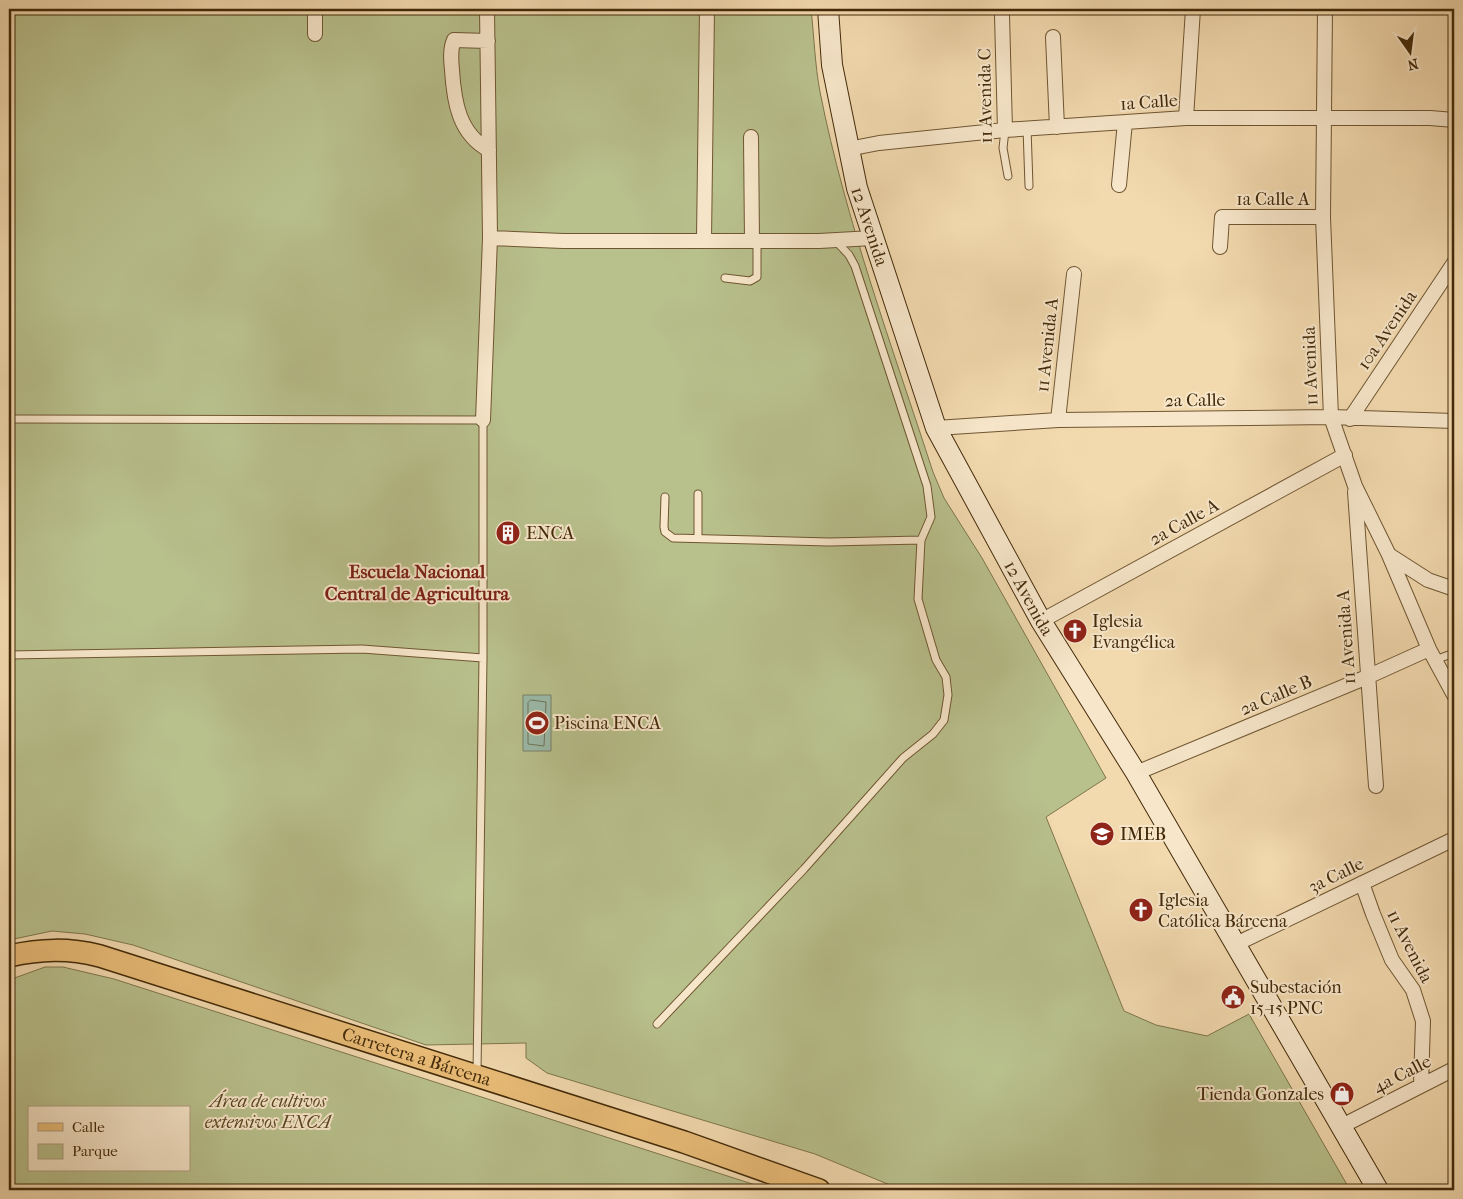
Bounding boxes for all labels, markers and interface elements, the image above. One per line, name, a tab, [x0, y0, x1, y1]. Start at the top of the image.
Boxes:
north arrow	[1386, 28, 1436, 78]
street label: 11 Avenida C	[974, 48, 997, 144]
text: N	[1405, 55, 1420, 74]
street label: 1a Calle	[1119, 90, 1179, 115]
street label: 12 Avenida	[846, 184, 892, 269]
street label: 1a Calle A	[1236, 189, 1310, 210]
street label: 10a Avenida	[1353, 286, 1422, 374]
street label: 11 Avenida A	[1032, 296, 1063, 393]
street label: 11 Avenida	[1299, 325, 1322, 406]
street label: 2a Calle	[1165, 389, 1226, 412]
street label: 2a Calle A	[1146, 495, 1223, 550]
building icon: ENCA	[495, 520, 521, 546]
place label: ENCA	[526, 523, 575, 544]
street label: 12 Avenida	[999, 557, 1058, 640]
district label: Escuela Nacional Central de Agricultura	[325, 561, 511, 605]
street label: 11 Avenida A	[1333, 589, 1360, 685]
place label: Iglesia Evangélica	[1092, 611, 1176, 653]
church icon: Iglesia Evangélica	[1062, 618, 1088, 644]
street label: 2a Calle B	[1237, 671, 1315, 720]
sports icon: Piscina ENCA	[524, 710, 550, 736]
place label: Piscina ENCA	[554, 713, 661, 734]
school or university icon: IMEB	[1089, 821, 1115, 847]
place label: IMEB	[1120, 824, 1166, 845]
street label: 3a Calle	[1305, 853, 1367, 898]
place label: Iglesia Católica Bárcena	[1158, 890, 1288, 932]
church icon: Iglesia Católica Bárcena	[1128, 897, 1154, 923]
street label: 11 Avenida	[1382, 906, 1437, 987]
place label: Subestación 15-15 PNC	[1250, 977, 1342, 1019]
public building icon: Subestación 15-15 PNC	[1220, 984, 1246, 1010]
street label: Carretera a Bárcena	[339, 1024, 494, 1091]
street label: 4a Calle	[1370, 1051, 1435, 1098]
shop icon: Tienda Gonzales	[1329, 1081, 1355, 1107]
place label: Tienda Gonzales	[1197, 1084, 1324, 1105]
park label: Área de cultivos extensivos ENCA	[205, 1089, 333, 1133]
legend	[28, 1106, 190, 1172]
text: Calle	[72, 1118, 105, 1136]
text: Parque	[72, 1142, 118, 1160]

